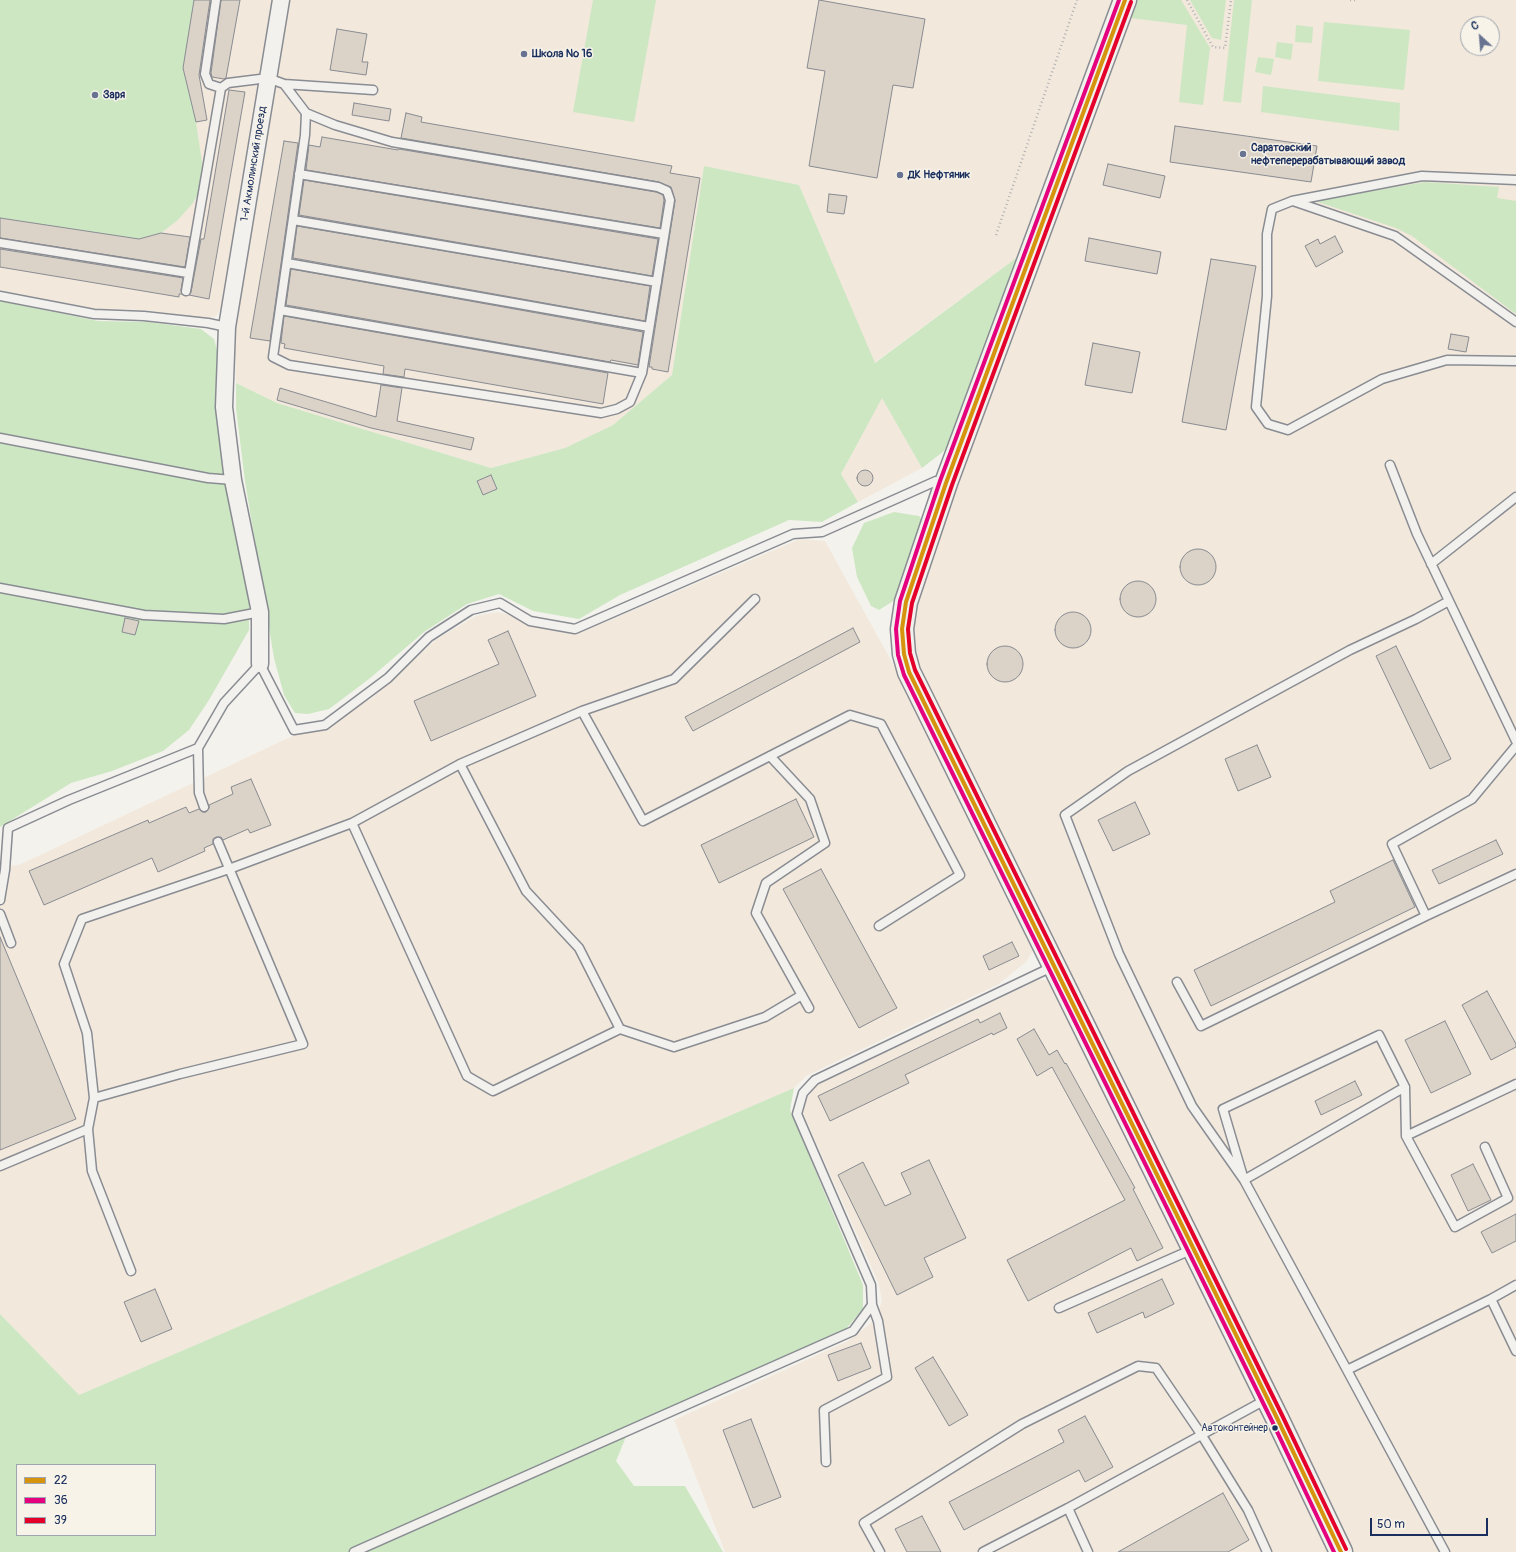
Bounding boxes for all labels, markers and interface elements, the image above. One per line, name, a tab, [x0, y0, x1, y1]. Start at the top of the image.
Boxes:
north arrow	[1460, 16, 1500, 56]
text: С	[1469, 18, 1481, 33]
place label: Школа № 16	[532, 47, 592, 61]
marker: Школа № 16	[519, 49, 529, 59]
place label: Заря	[103, 88, 125, 102]
marker: Заря	[90, 90, 100, 100]
street label: 1-й Акмолинский проезд	[238, 105, 270, 223]
place label: Саратовский нефтеперерабатывающий завод	[1251, 141, 1405, 167]
marker: Саратовский нефтеперерабатывающий завод	[1238, 149, 1248, 159]
place label: ДК Нефтяник	[908, 168, 970, 182]
marker: ДК Нефтяник	[895, 170, 905, 180]
place label: Автоконтейнер	[1201, 1422, 1268, 1434]
marker: Автоконтейнер	[1270, 1423, 1280, 1433]
legend	[16, 1464, 156, 1536]
text: 22	[54, 1473, 67, 1488]
text: 36	[54, 1493, 68, 1508]
scale bar	[1372, 1510, 1490, 1536]
text: 39	[54, 1513, 67, 1528]
text: 50 m	[1377, 1517, 1405, 1532]

